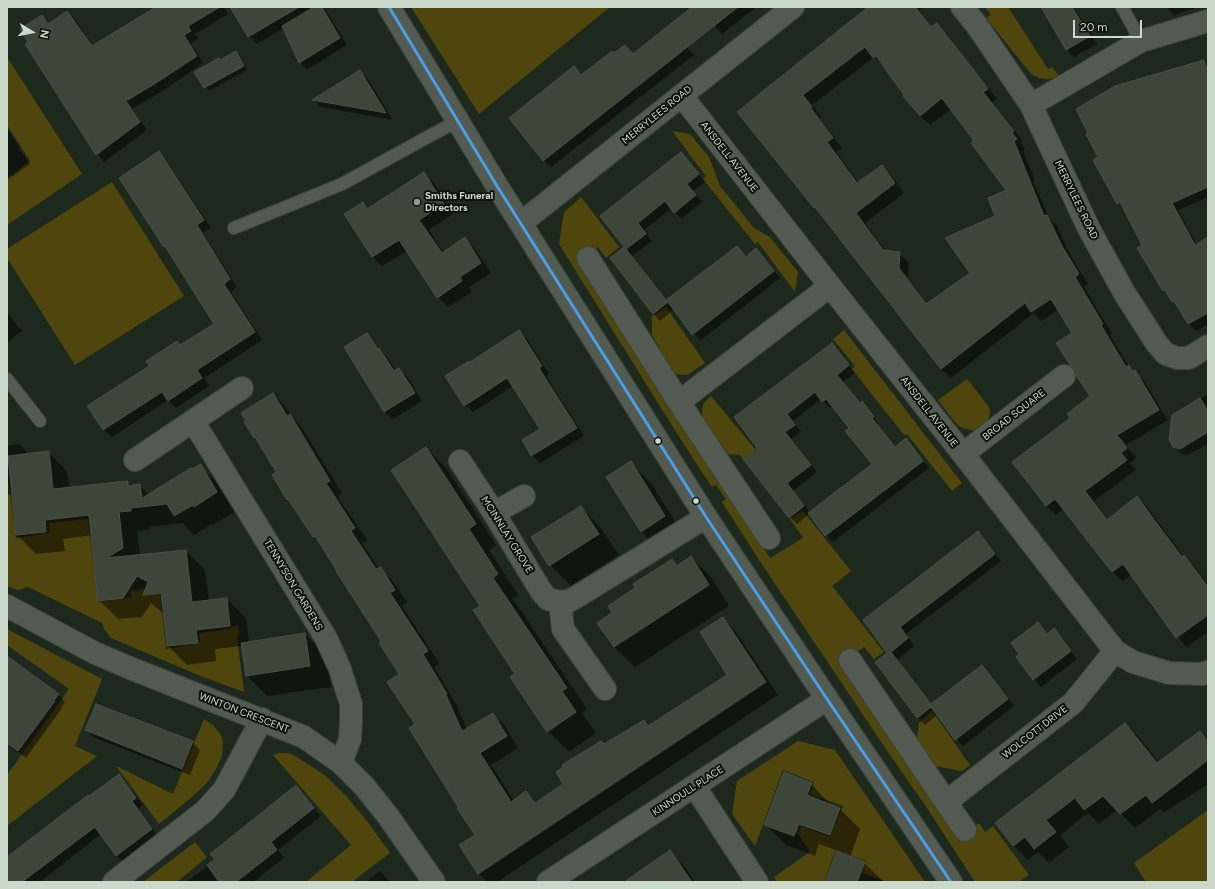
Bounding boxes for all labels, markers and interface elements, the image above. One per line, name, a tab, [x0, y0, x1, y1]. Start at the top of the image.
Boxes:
north arrow	[12, 12, 52, 52]
scale bar	[1075, 12, 1144, 38]
text: 20 m	[1080, 20, 1108, 34]
text: N	[37, 29, 51, 39]
street label: MERRYLEES ROAD	[620, 83, 694, 147]
street label: ANSDELL AVENUE	[698, 119, 760, 195]
street label: MERRYLEES ROAD	[1052, 159, 1100, 241]
place label: Smiths Funeral Directors	[425, 190, 493, 214]
marker: Smiths Funeral Directors	[412, 197, 422, 207]
street label: ANSDELL AVENUE	[898, 374, 960, 450]
street label: BROAD SQUARE	[980, 387, 1048, 443]
unlabelled marker	[653, 436, 663, 446]
street label: MCINNLAY GROVE	[478, 494, 536, 576]
unlabelled marker	[691, 496, 701, 506]
street label: TENNYSON GARDENS	[261, 537, 325, 633]
street label: WINTON CRESCENT	[197, 690, 291, 736]
street label: WOLCOTT DRIVE	[1000, 703, 1070, 761]
street label: KINNOULL PLACE	[650, 763, 726, 819]

